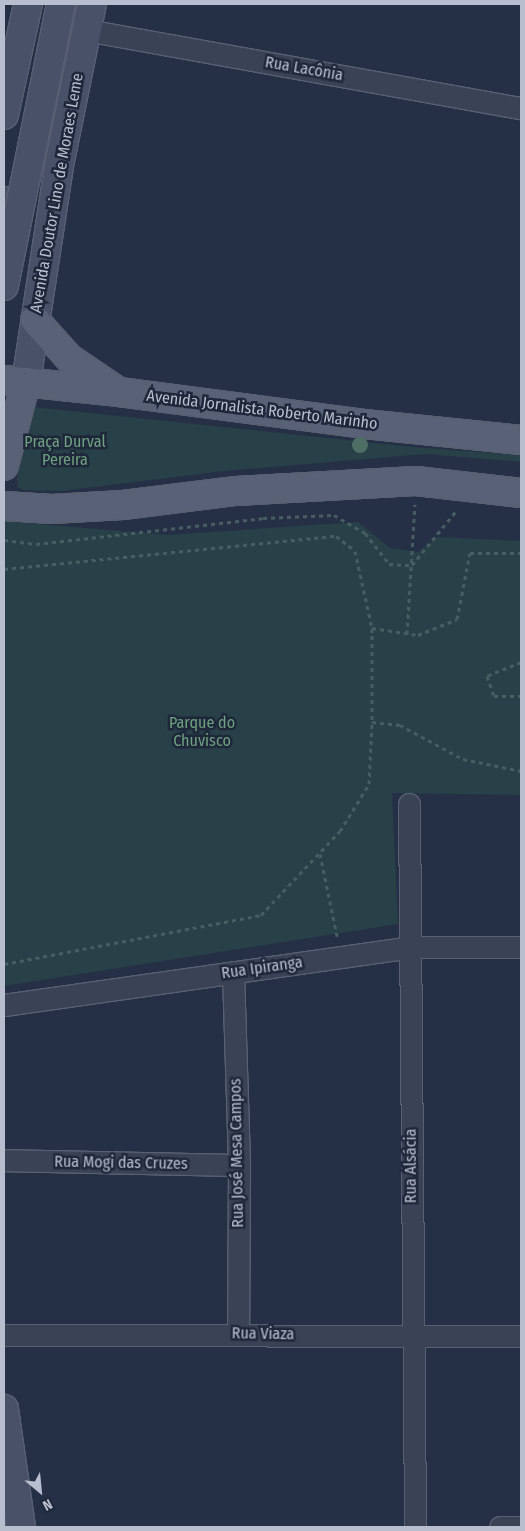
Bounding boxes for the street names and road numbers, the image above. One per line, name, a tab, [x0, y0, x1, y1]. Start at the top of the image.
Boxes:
street label: Rua Lacônia	[264, 53, 344, 85]
street label: Avenida Doutor Lino de Moraes Leme	[26, 72, 88, 314]
street label: Avenida Jornalista Roberto Marinho	[145, 386, 379, 434]
street label: Rua Ipiranga	[220, 953, 304, 983]
street label: Rua José Mesa Campos	[226, 1078, 248, 1228]
street label: Rua Alsácia	[401, 1129, 421, 1203]
street label: Rua Mogi das Cruzes	[54, 1152, 188, 1174]
street label: Rua Viaza	[232, 1324, 294, 1344]

